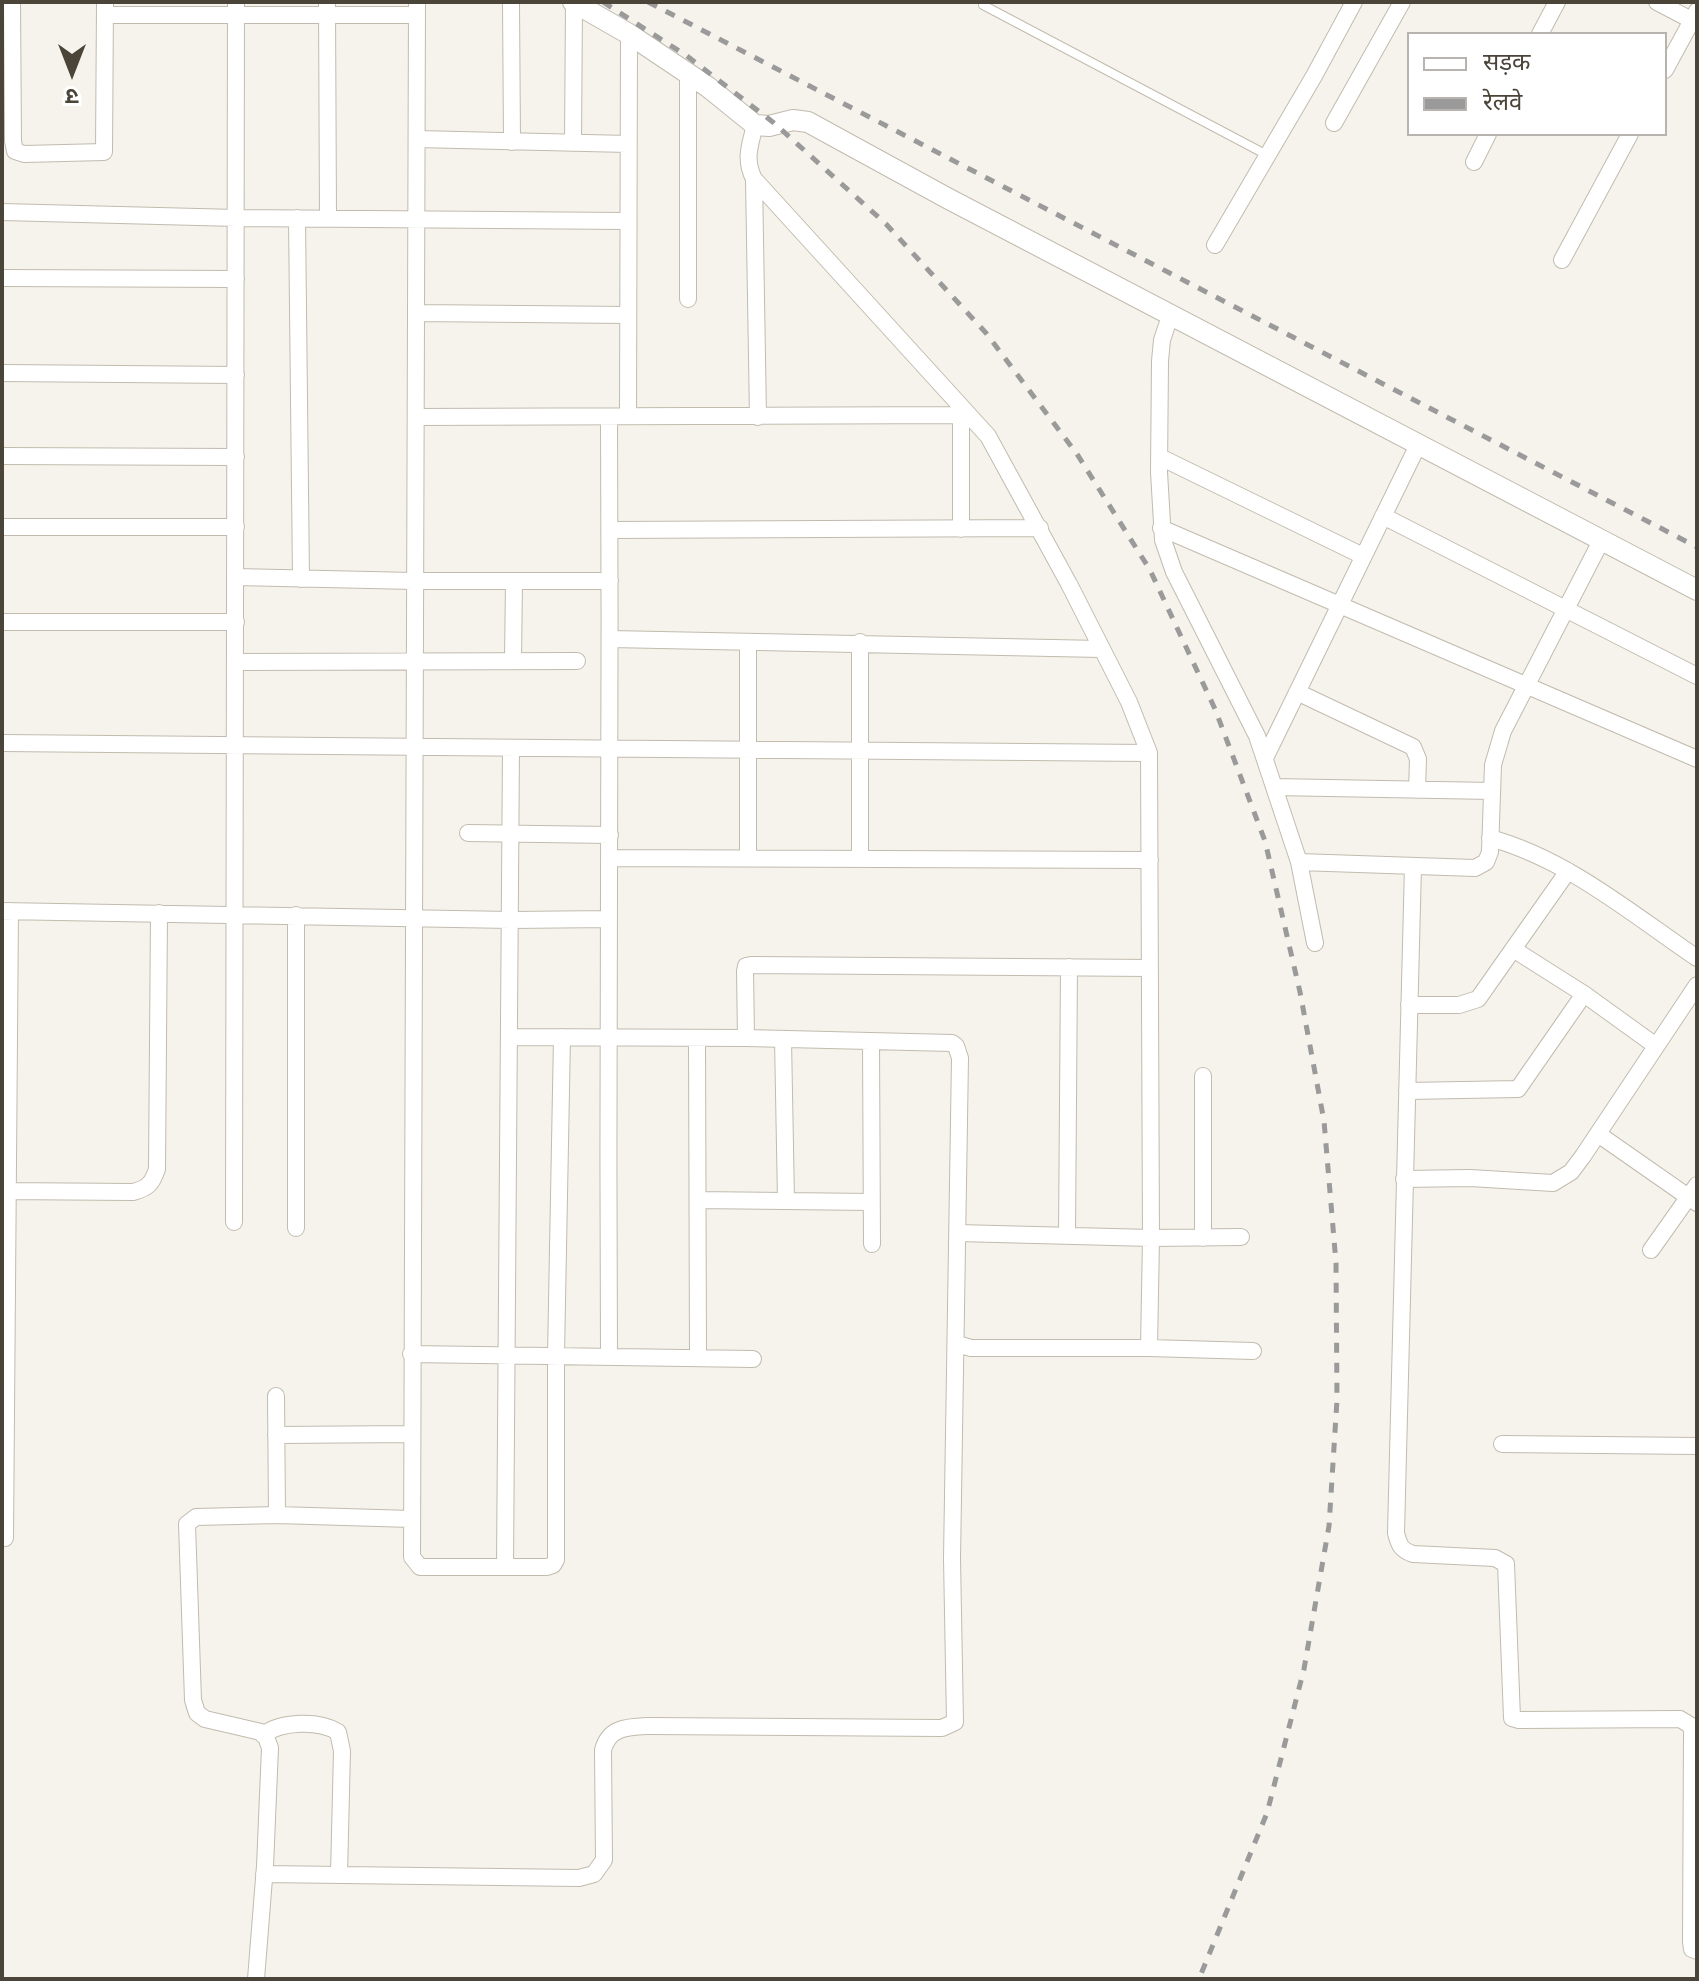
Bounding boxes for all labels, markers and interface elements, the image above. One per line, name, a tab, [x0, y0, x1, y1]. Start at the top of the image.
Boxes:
north arrow	[32, 32, 112, 112]
legend	[1407, 32, 1667, 136]
text: सड़क	[1483, 48, 1531, 76]
text: उ	[66, 84, 78, 109]
text: रेलवे	[1483, 88, 1522, 116]

